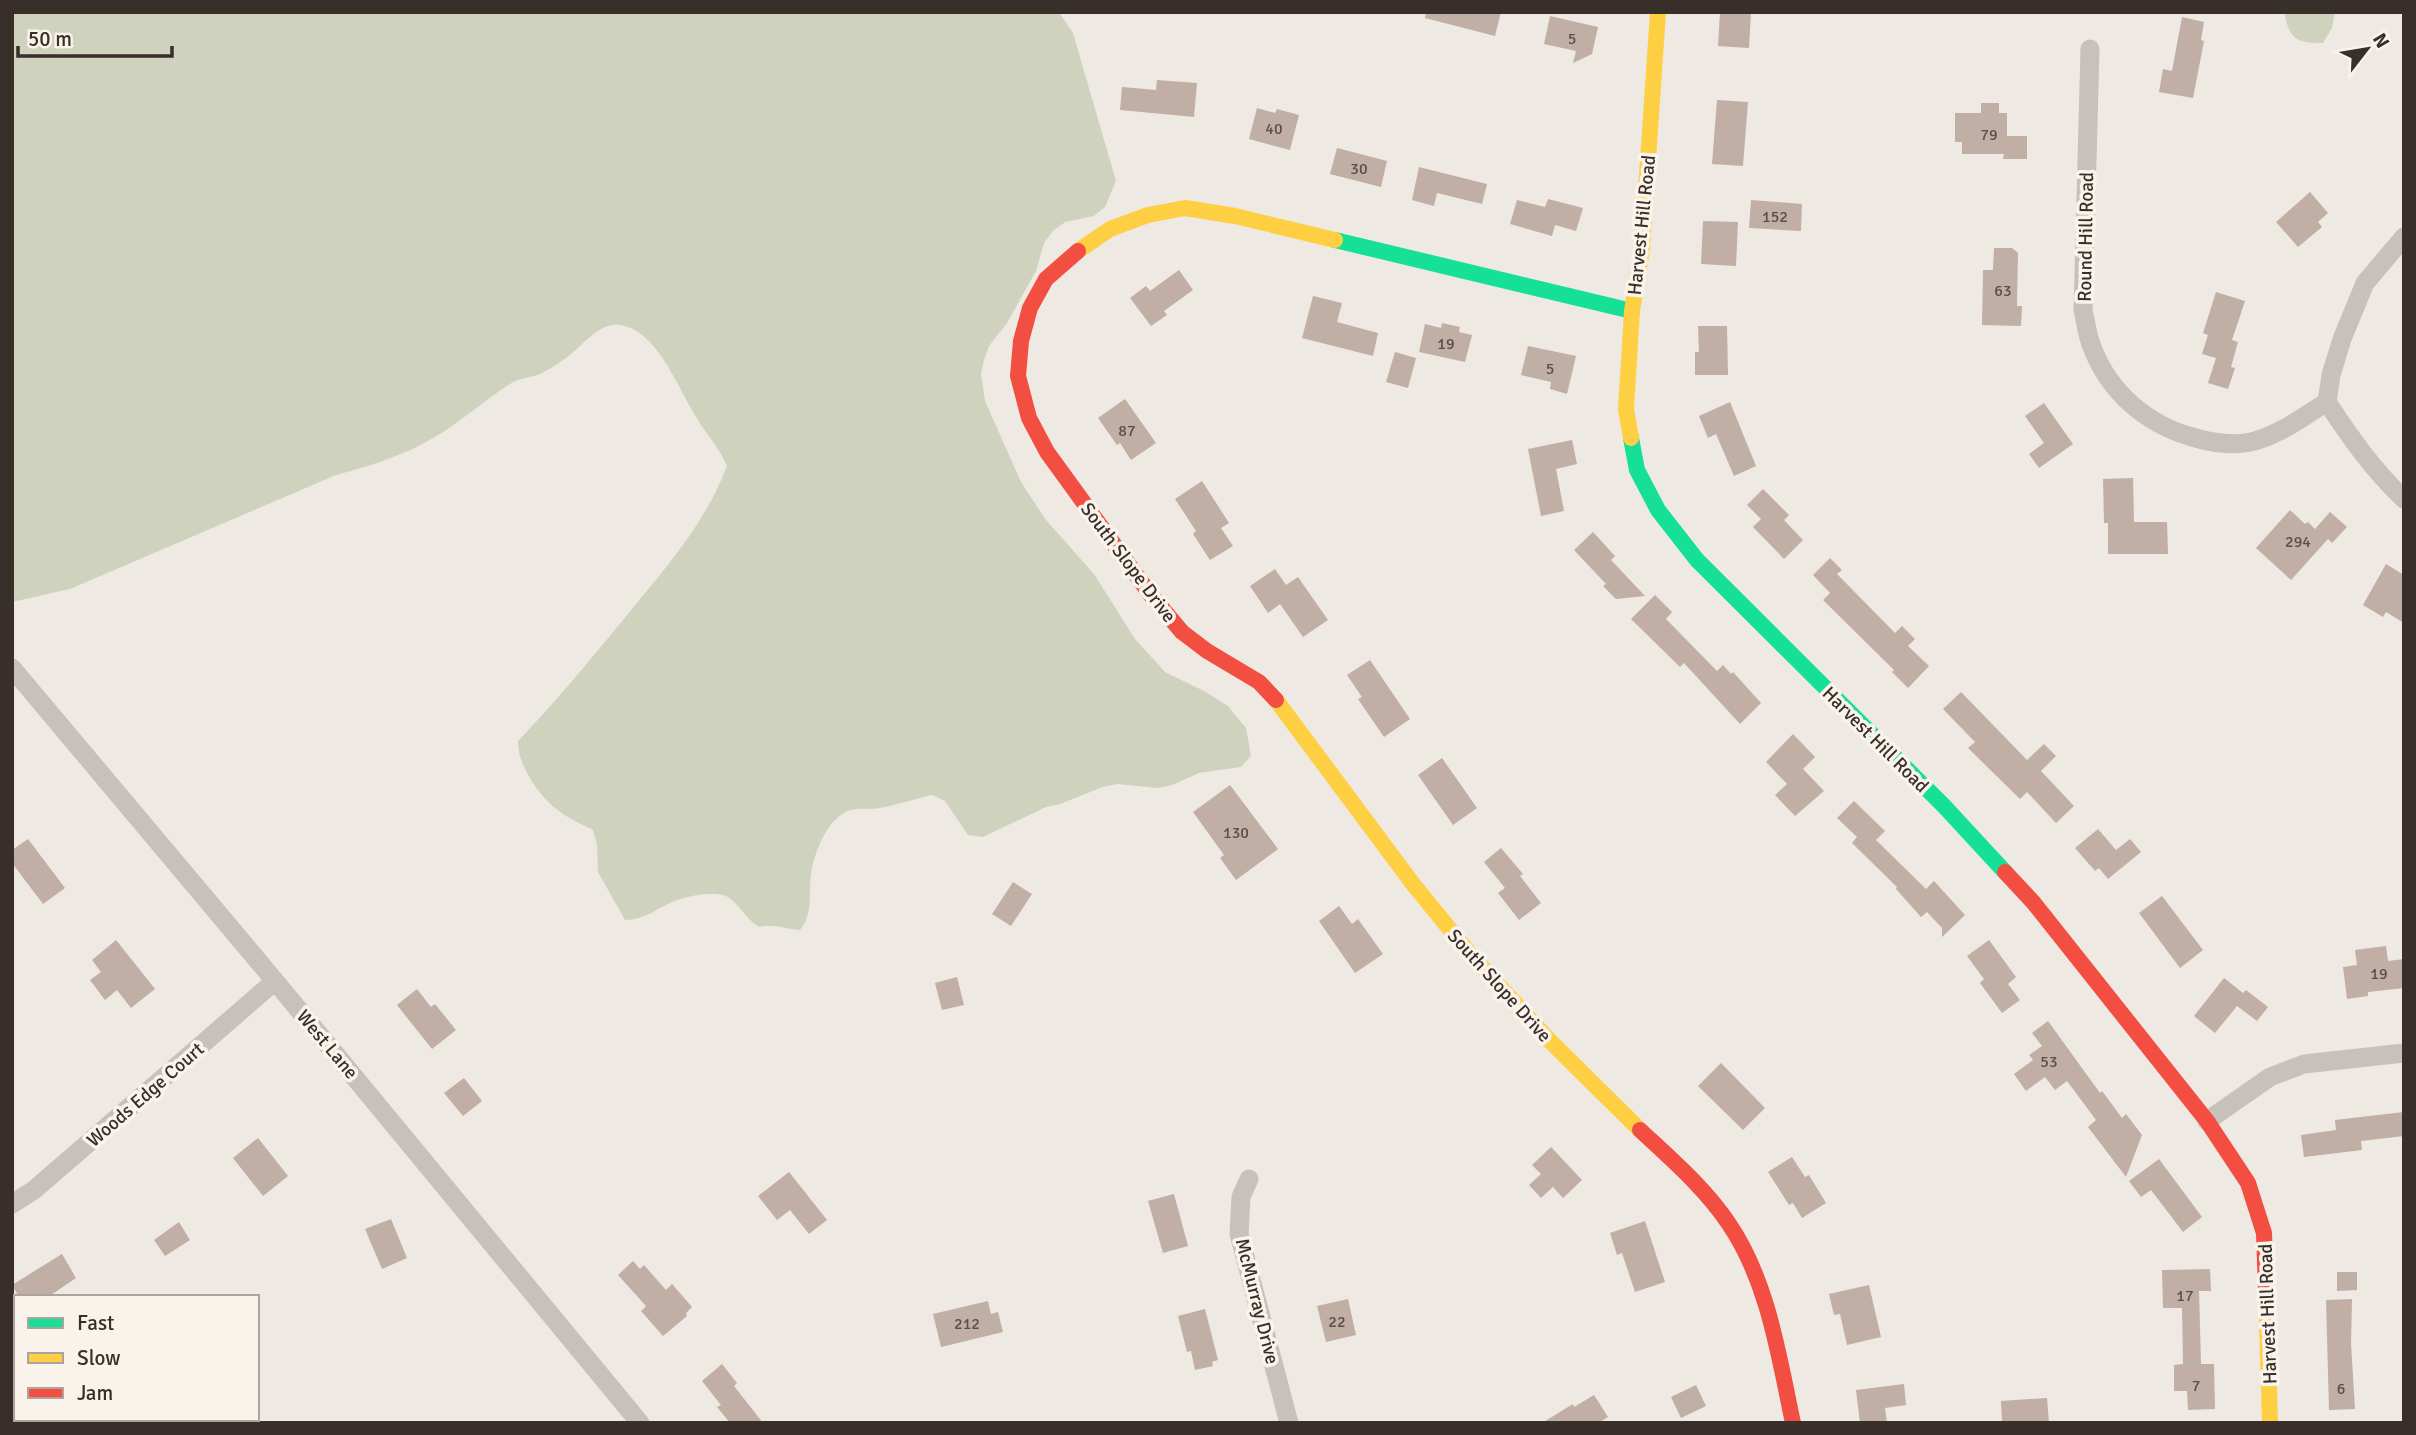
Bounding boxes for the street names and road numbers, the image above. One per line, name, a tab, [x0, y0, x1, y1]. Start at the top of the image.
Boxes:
street label: Harvest Hill Road	[1623, 154, 1661, 296]
street label: Round Hill Road	[2073, 172, 2099, 302]
street label: South Slope Drive	[1075, 498, 1181, 627]
street label: Harvest Hill Road	[1817, 681, 1934, 798]
street label: South Slope Drive	[1442, 924, 1556, 1047]
street label: West Lane	[291, 1005, 363, 1084]
street label: Woods Edge Court	[82, 1037, 210, 1152]
street label: McMurray Drive	[1230, 1236, 1284, 1367]
street label: Harvest Hill Road	[2254, 1243, 2282, 1385]

